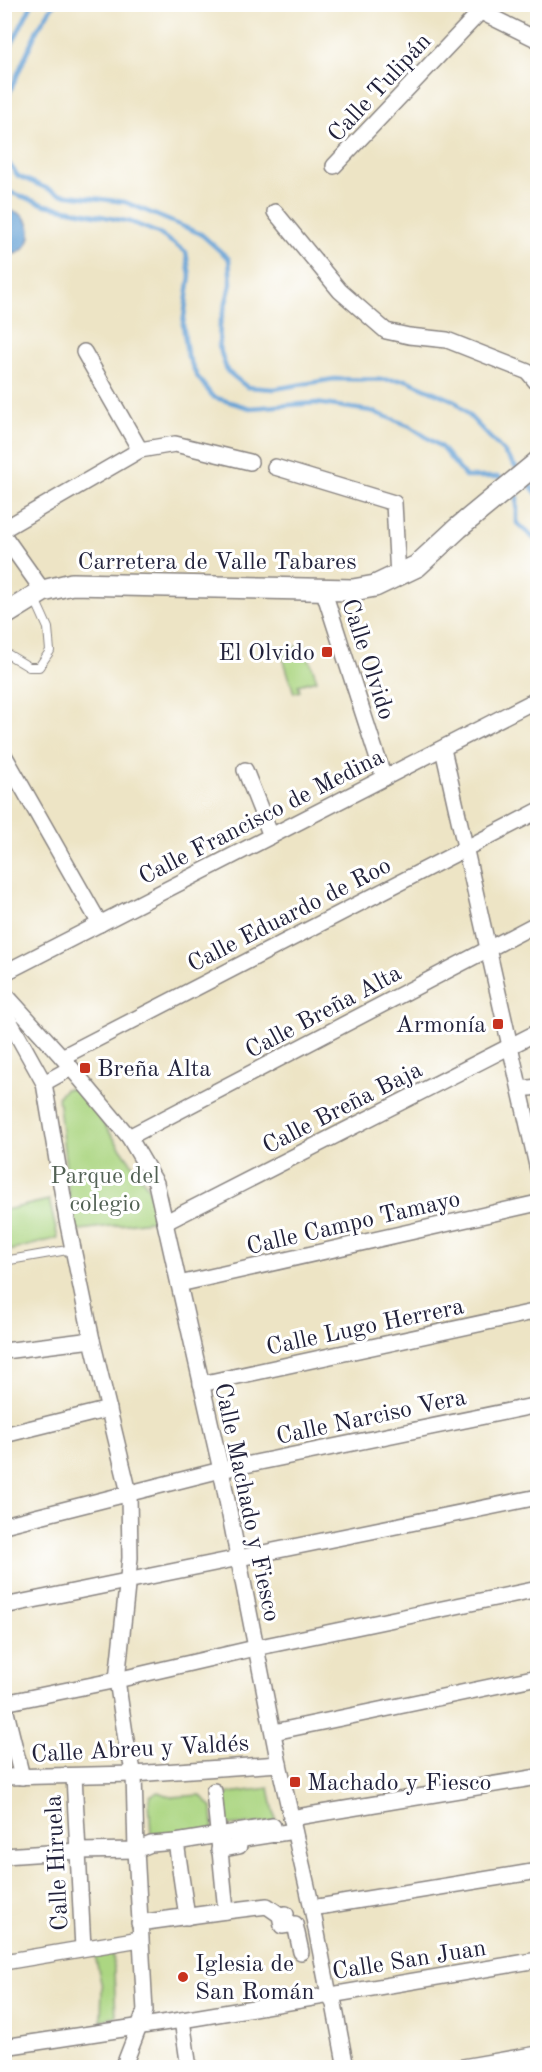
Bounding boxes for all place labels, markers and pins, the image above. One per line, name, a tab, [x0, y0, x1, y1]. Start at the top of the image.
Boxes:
place label: El Olvido	[218, 642, 315, 666]
marker: El Olvido	[320, 645, 334, 659]
place label: Armonía	[396, 1014, 486, 1038]
marker: Armonía	[491, 1017, 505, 1031]
place label: Breña Alta	[97, 1058, 211, 1082]
marker: Breña Alta	[78, 1061, 92, 1075]
place label: Machado y Fiesco	[307, 1772, 491, 1796]
marker: Machado y Fiesco	[288, 1775, 302, 1789]
place label: Iglesia de San Román	[195, 1953, 314, 2005]
marker: Iglesia de San Román	[176, 1970, 190, 1984]

